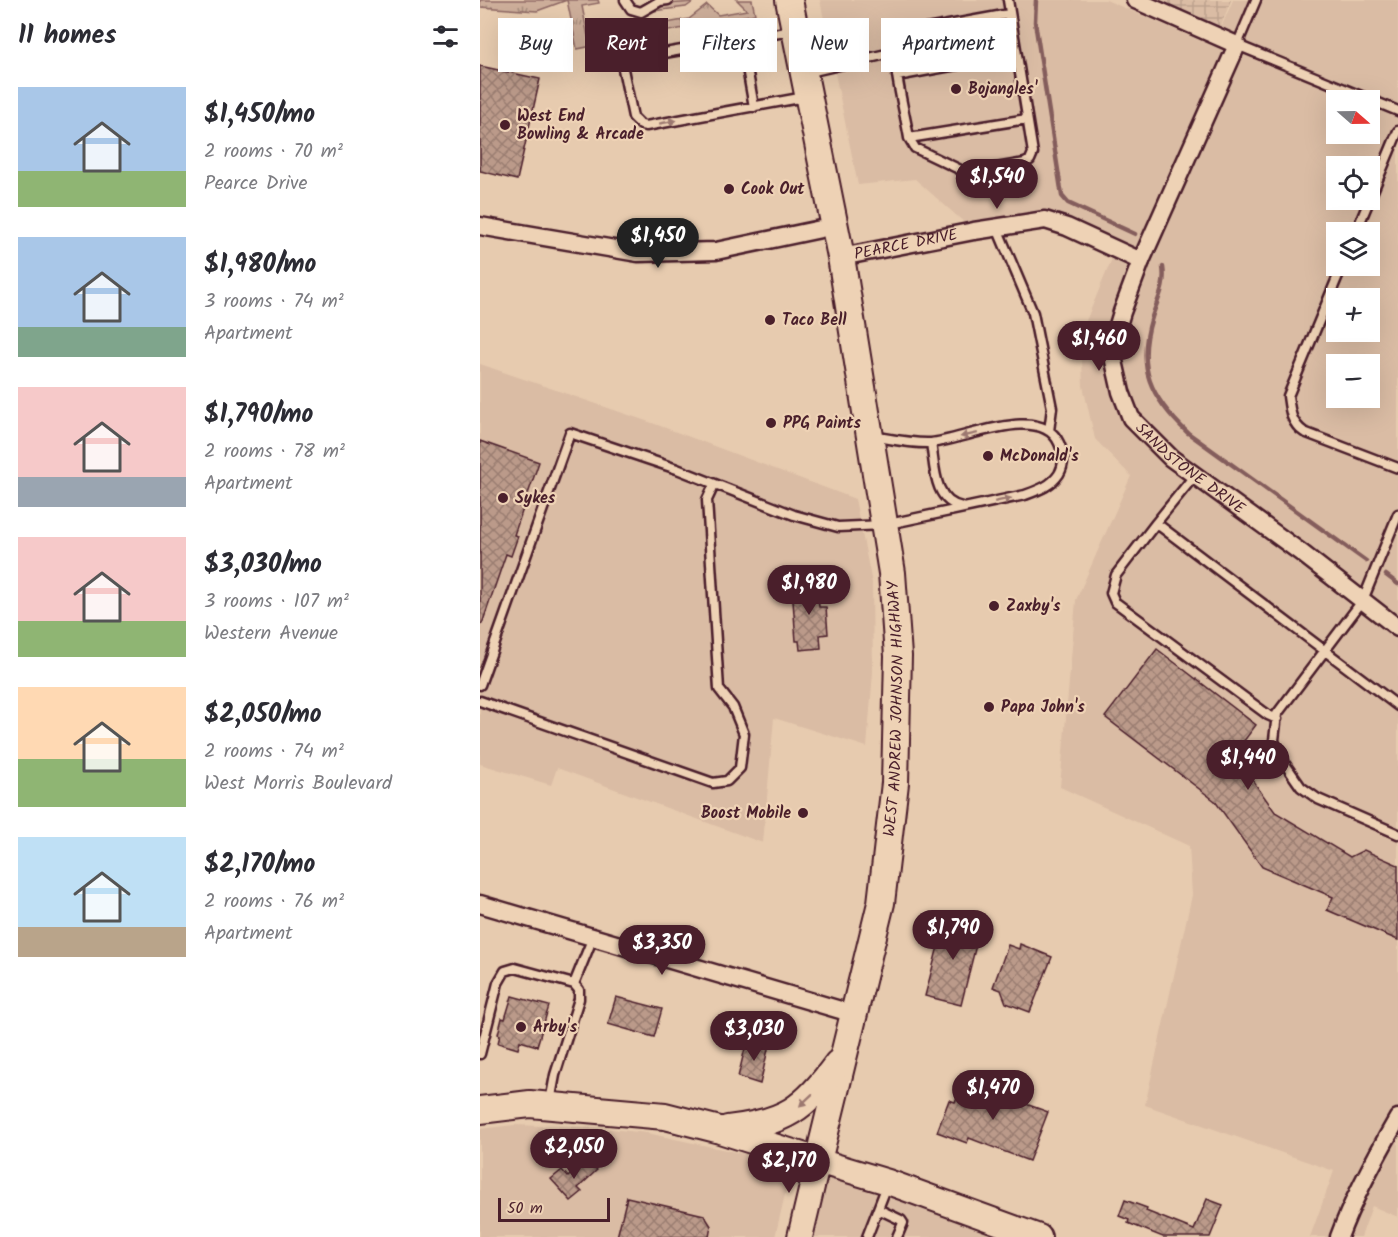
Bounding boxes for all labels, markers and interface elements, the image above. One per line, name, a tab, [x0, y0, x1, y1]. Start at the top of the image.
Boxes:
text: 11 homes	[18, 15, 116, 57]
chip: Buy	[498, 18, 573, 72]
chip: Rent	[585, 18, 668, 72]
chip: Filters	[680, 18, 777, 72]
chip: New	[789, 18, 869, 72]
chip: Apartment	[881, 18, 1016, 72]
icon: filters	[429, 20, 462, 53]
place label: Bojangles'	[968, 77, 1039, 102]
marker: Bojangles'	[949, 82, 963, 96]
north arrow	[1326, 90, 1380, 144]
map controls	[1326, 90, 1380, 408]
text: $1,450/mo	[204, 94, 315, 136]
place label: West End Bowling & Arcade	[517, 104, 644, 147]
icon: home	[66, 111, 138, 183]
one-way arrow	[659, 117, 678, 126]
marker: West End Bowling & Arcade	[498, 118, 512, 132]
text: 2 rooms · 70 m²	[204, 136, 343, 168]
button: locate	[1326, 156, 1380, 210]
pin: $1,540	[948, 159, 1046, 210]
text: $1,540	[970, 162, 1024, 194]
text: Pearce Drive	[204, 168, 308, 200]
place label: Cook Out	[741, 177, 805, 202]
marker: Cook Out	[722, 182, 736, 196]
pin: $1,450	[609, 218, 707, 269]
text: $1,450	[631, 221, 685, 253]
street label: PEARCE DRIVE	[852, 222, 960, 267]
button: layers	[1326, 222, 1380, 276]
text: $1,980/mo	[204, 244, 316, 286]
icon: home	[66, 261, 138, 333]
text: 3 rooms · 74 m²	[204, 286, 344, 318]
button: +	[1326, 288, 1380, 342]
place label: Taco Bell	[782, 308, 847, 333]
marker: Taco Bell	[763, 313, 777, 327]
text: Apartment	[204, 318, 293, 350]
pin: $1,460	[1050, 321, 1148, 372]
text: $1,460	[1071, 324, 1127, 356]
button: −	[1326, 354, 1380, 408]
text: $1,790/mo	[204, 394, 313, 436]
icon: home	[66, 411, 138, 483]
place label: PPG Paints	[783, 411, 861, 436]
marker: PPG Paints	[764, 416, 778, 430]
street label: SANDSTONE DRIVE	[1129, 416, 1251, 521]
one-way arrow	[960, 430, 979, 440]
text: 2 rooms · 78 m²	[204, 436, 345, 468]
place label: McDonald's	[1000, 444, 1079, 469]
marker: McDonald's	[981, 449, 995, 463]
text: Apartment	[204, 468, 293, 500]
place label: Sykes	[515, 486, 556, 511]
marker: Sykes	[496, 491, 510, 505]
one-way arrow	[994, 494, 1013, 504]
text: $3,030/mo	[204, 544, 322, 586]
icon: home	[66, 561, 138, 633]
pin: $1,980	[760, 565, 858, 616]
text: $1,980	[781, 568, 837, 600]
street label: WEST ANDREW JOHNSON HIGHWAY	[876, 579, 911, 838]
text: 3 rooms · 107 m²	[204, 586, 349, 618]
place label: Zaxby's	[1006, 594, 1061, 619]
marker: Zaxby's	[987, 599, 1001, 613]
text: Western Avenue	[204, 618, 338, 650]
text: $2,050/mo	[204, 694, 322, 736]
place label: Papa John's	[1001, 695, 1085, 720]
marker: Papa John's	[982, 700, 996, 714]
icon: home	[66, 711, 138, 783]
text: 2 rooms · 74 m²	[204, 736, 344, 768]
pin: $1,440	[1199, 740, 1297, 791]
text: $1,440	[1220, 743, 1276, 775]
text: West Morris Boulevard	[204, 768, 392, 800]
place label: Boost Mobile	[701, 801, 791, 826]
marker: Boost Mobile	[796, 806, 810, 820]
text: $2,170/mo	[204, 844, 315, 886]
icon: home	[66, 861, 138, 933]
text: 2 rooms · 76 m²	[204, 886, 344, 918]
pin: $1,790	[904, 910, 1002, 961]
text: $1,790	[927, 913, 979, 945]
text: Apartment	[204, 918, 293, 950]
pin: $3,350	[613, 925, 711, 976]
text: $3,350	[632, 928, 692, 960]
pin: $3,030	[705, 1011, 803, 1062]
text: $3,030	[724, 1014, 784, 1046]
place label: Arby's	[533, 1015, 578, 1040]
marker: Arby's	[514, 1020, 528, 1034]
pin: $1,470	[944, 1070, 1042, 1121]
text: $1,470	[966, 1073, 1020, 1105]
one-way arrow	[798, 1093, 813, 1107]
pin: $2,050	[525, 1129, 623, 1180]
text: $2,050	[544, 1132, 604, 1164]
pin: $2,170	[740, 1143, 838, 1194]
text: $2,170	[762, 1146, 816, 1178]
scale bar	[498, 1195, 610, 1222]
text: 50 m	[507, 1196, 543, 1221]

